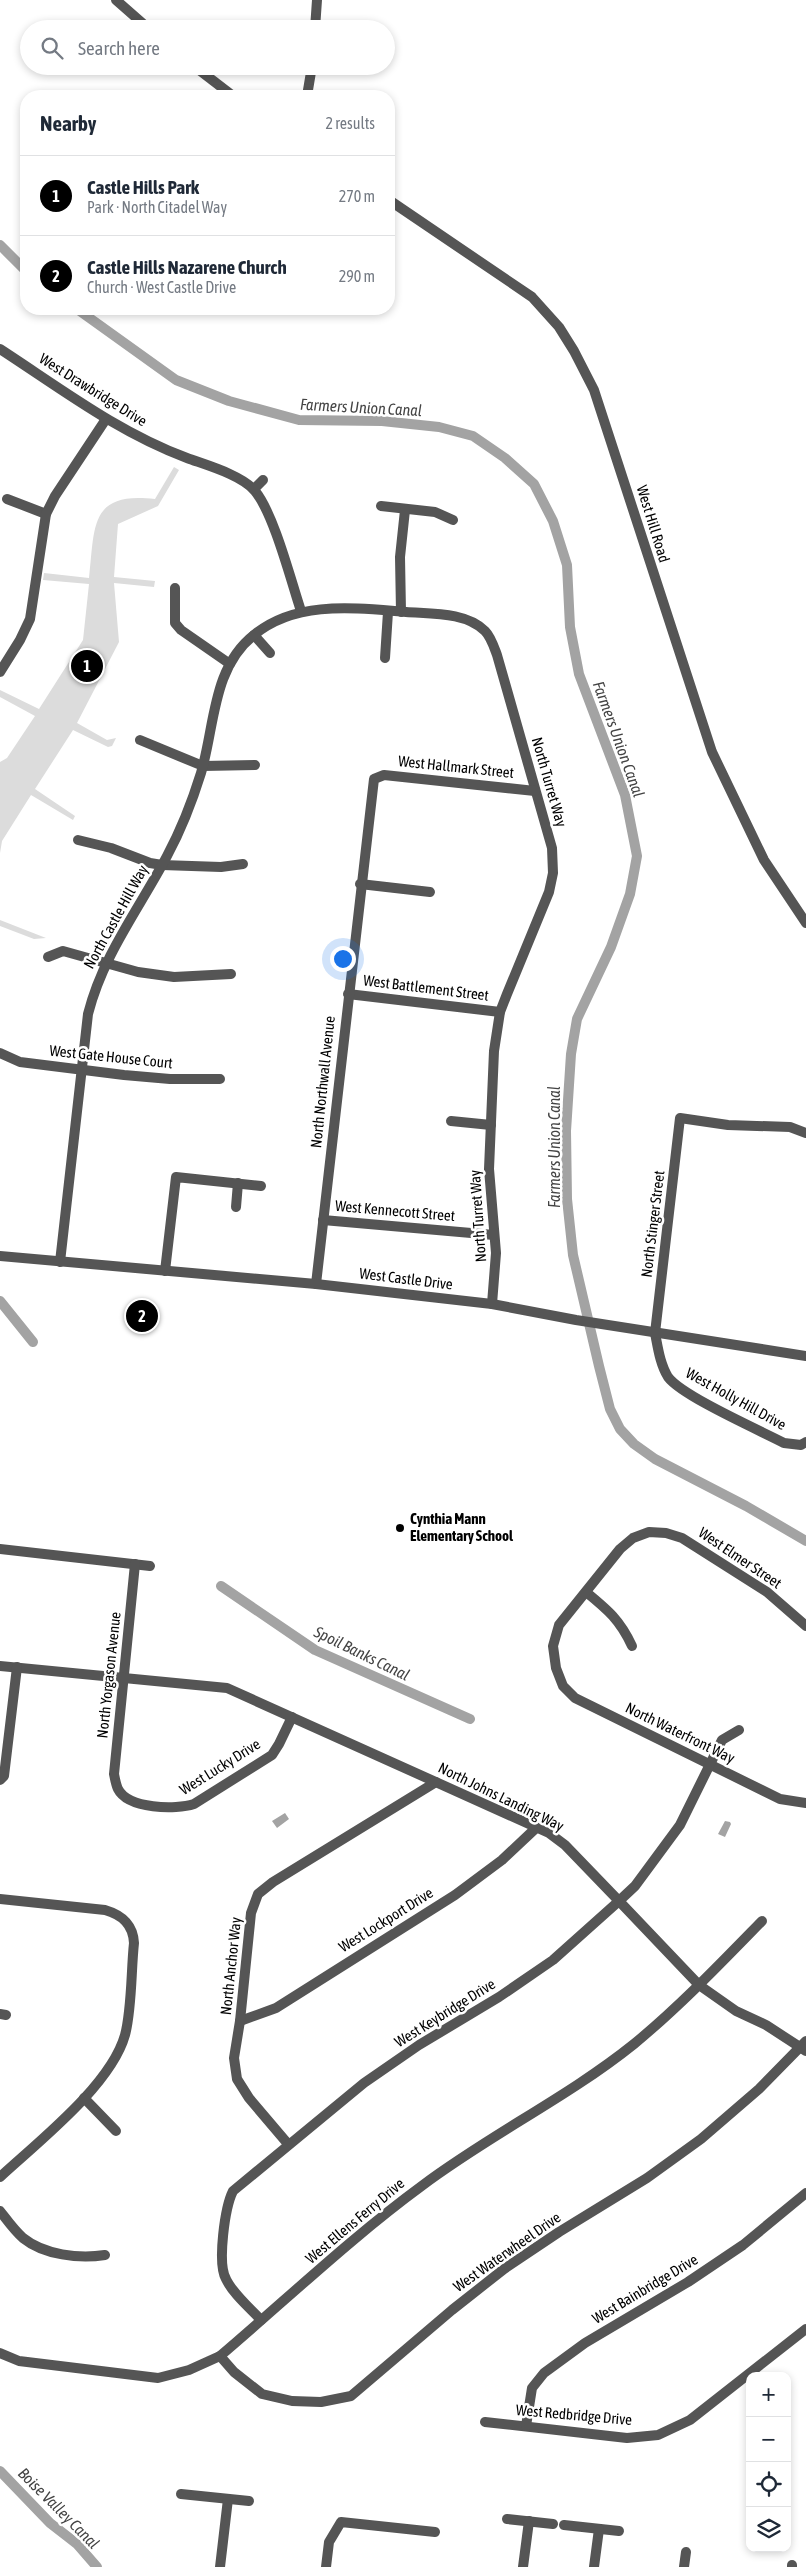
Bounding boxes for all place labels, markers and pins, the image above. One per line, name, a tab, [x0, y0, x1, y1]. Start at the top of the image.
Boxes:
pin: 1	[71, 647, 103, 685]
pin: 2	[126, 1297, 158, 1335]
place label: Cynthia Mann Elementary School	[410, 1510, 514, 1544]
marker: Cynthia Mann Elementary School	[394, 1522, 406, 1534]

